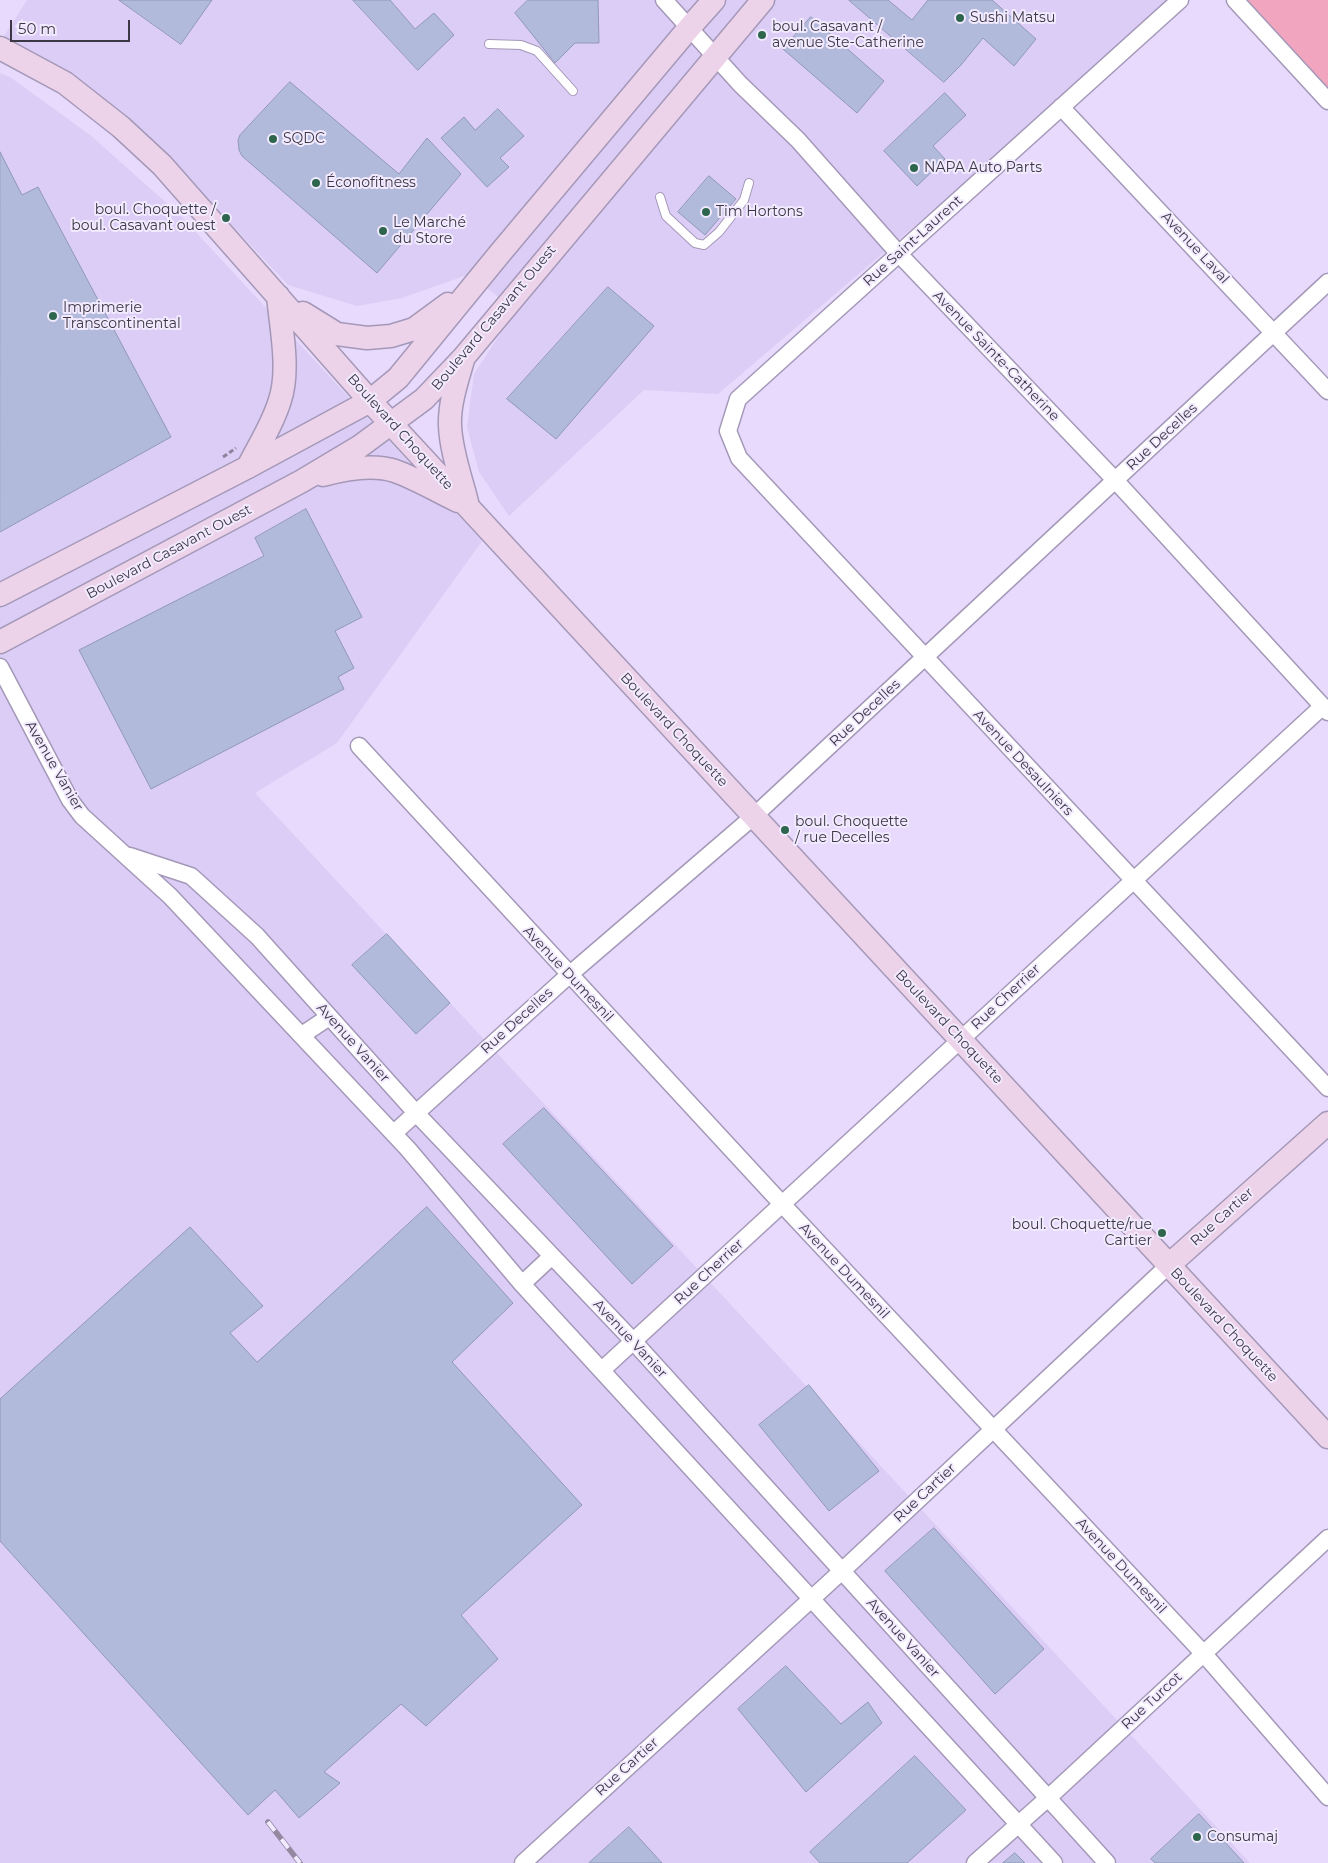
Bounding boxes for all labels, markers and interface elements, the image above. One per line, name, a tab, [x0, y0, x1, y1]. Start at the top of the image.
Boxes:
scale bar	[12, 10, 132, 42]
place label: Sushi Matsu	[970, 10, 1055, 26]
marker: Sushi Matsu	[954, 12, 966, 24]
text: 50 m	[18, 19, 56, 38]
place label: boul. Casavant / avenue Ste-Catherine	[772, 19, 924, 52]
marker: boul. Casavant / avenue Ste-Catherine	[756, 29, 768, 41]
place label: SQDC	[283, 131, 325, 147]
marker: SQDC	[267, 133, 279, 145]
place label: NAPA Auto Parts	[924, 160, 1042, 176]
marker: NAPA Auto Parts	[908, 162, 920, 174]
place label: Éconofitness	[326, 175, 416, 191]
marker: Éconofitness	[310, 177, 322, 189]
street label: Rue Saint-Laurent	[860, 192, 966, 290]
place label: boul. Choquette / boul. Casavant ouest	[71, 202, 216, 234]
place label: Tim Hortons	[716, 204, 803, 220]
marker: Tim Hortons	[700, 206, 712, 218]
street label: Avenue Laval	[1157, 209, 1233, 287]
marker: boul. Choquette / boul. Casavant ouest	[220, 212, 232, 224]
place label: Le Marché du Store	[393, 215, 466, 248]
marker: Le Marché du Store	[377, 225, 389, 237]
street label: Boulevard Casavant Ouest	[428, 242, 560, 394]
street label: Avenue Sainte-Catherine	[929, 287, 1063, 425]
place label: Imprimerie Transcontinental	[63, 300, 181, 332]
marker: Imprimerie Transcontinental	[47, 310, 59, 322]
street label: Boulevard Choquette	[344, 371, 456, 493]
street label: Rue Decelles	[1123, 400, 1201, 474]
street label: Boulevard Casavant Ouest	[84, 501, 254, 603]
street label: Boulevard Choquette	[617, 669, 731, 791]
street label: Rue Decelles	[826, 676, 904, 750]
street label: Avenue Desaulniers	[969, 706, 1077, 820]
street label: Avenue Vanier	[21, 718, 87, 814]
place label: boul. Choquette / rue Decelles	[795, 814, 908, 846]
marker: boul. Choquette / rue Decelles	[779, 824, 791, 836]
street label: Avenue Dumesnil	[519, 923, 617, 1025]
street label: Rue Cherrier	[968, 961, 1044, 1033]
street label: Boulevard Choquette	[892, 966, 1006, 1088]
street label: Rue Decelles	[478, 984, 556, 1058]
street label: Avenue Vanier	[313, 1000, 393, 1086]
street label: Rue Cartier	[1187, 1184, 1257, 1250]
place label: boul. Choquette/rue Cartier	[1012, 1217, 1152, 1250]
street label: Avenue Dumesnil	[795, 1220, 893, 1322]
marker: boul. Choquette/rue Cartier	[1156, 1227, 1168, 1239]
street label: Rue Cherrier	[671, 1236, 747, 1308]
street label: Boulevard Choquette	[1167, 1264, 1281, 1386]
street label: Avenue Vanier	[589, 1296, 671, 1382]
street label: Rue Cartier	[890, 1460, 960, 1526]
street label: Avenue Dumesnil	[1072, 1515, 1170, 1617]
street label: Avenue Vanier	[863, 1595, 943, 1681]
street label: Rue Turcot	[1118, 1669, 1186, 1733]
street label: Rue Cartier	[592, 1734, 662, 1800]
place label: Consumaj	[1207, 1829, 1278, 1845]
marker: Consumaj	[1191, 1831, 1203, 1843]

